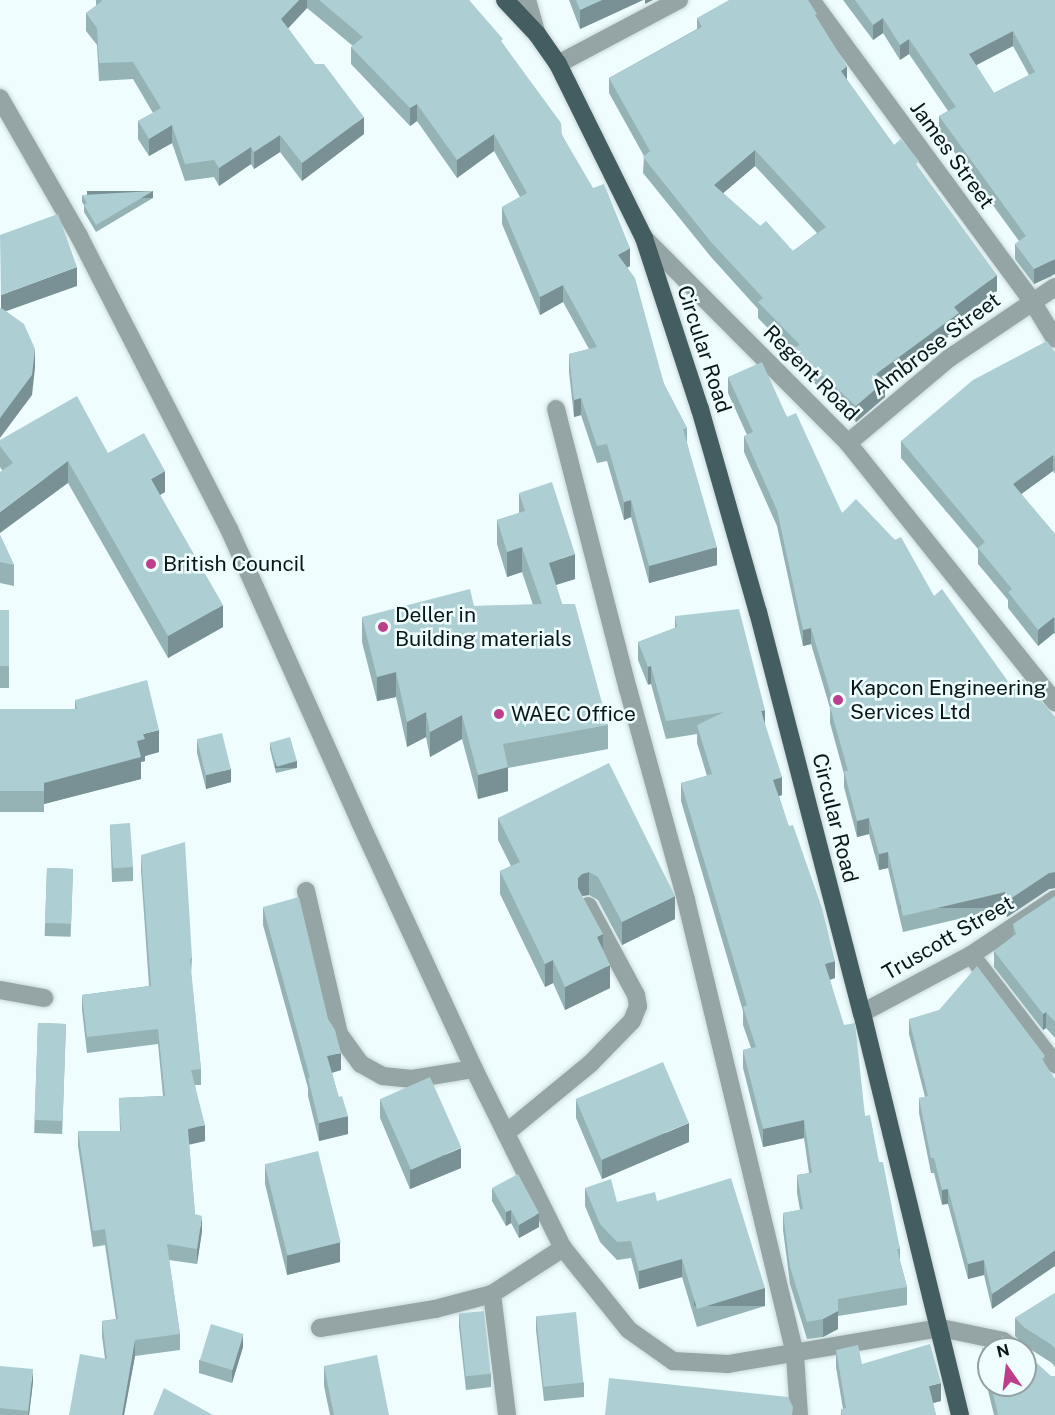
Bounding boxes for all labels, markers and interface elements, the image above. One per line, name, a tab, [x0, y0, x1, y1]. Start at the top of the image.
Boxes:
street label: James Street	[905, 96, 999, 214]
street label: Circular Road	[672, 282, 736, 416]
street label: Ambrose Street	[867, 287, 1005, 401]
street label: Regent Road	[758, 320, 864, 426]
place label: British Council	[163, 551, 305, 577]
marker: British Council	[144, 557, 158, 571]
place label: Deller in Building materials	[395, 602, 572, 652]
marker: Deller in Building materials	[376, 620, 390, 634]
place label: Kapcon Engineering Services Ltd	[850, 675, 1047, 725]
marker: Kapcon Engineering Services Ltd	[831, 693, 845, 707]
place label: WAEC Office	[511, 701, 636, 727]
marker: WAEC Office	[492, 707, 506, 721]
street label: Circular Road	[807, 751, 863, 885]
street label: Truscott Street	[878, 890, 1018, 986]
north arrow	[977, 1337, 1037, 1397]
text: N	[995, 1340, 1011, 1362]

